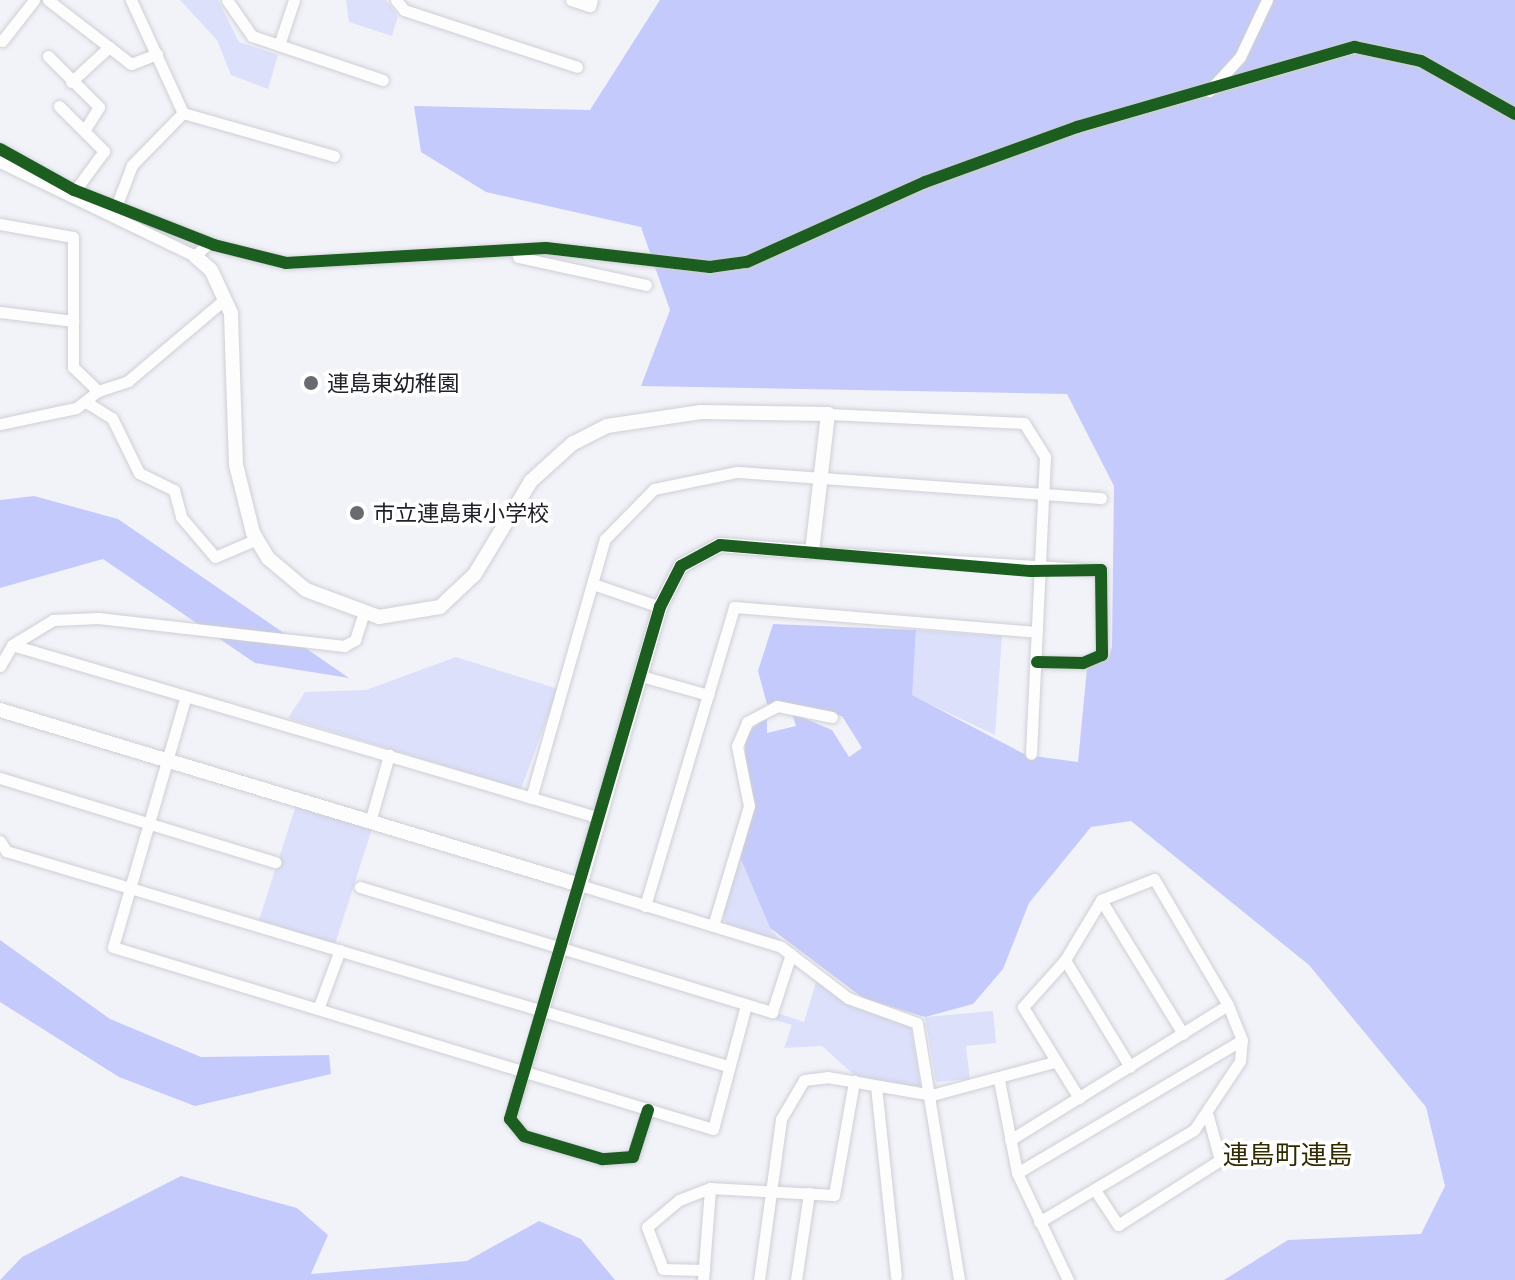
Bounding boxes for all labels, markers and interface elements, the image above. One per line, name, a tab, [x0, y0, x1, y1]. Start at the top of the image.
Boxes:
place label: 連島東幼稚園	[327, 370, 459, 396]
marker: 連島東幼稚園	[302, 374, 320, 392]
place label: 市立連島東小学校	[373, 500, 549, 526]
marker: 市立連島東小学校	[348, 504, 366, 522]
district label: 連島町連島	[1223, 1139, 1353, 1171]

